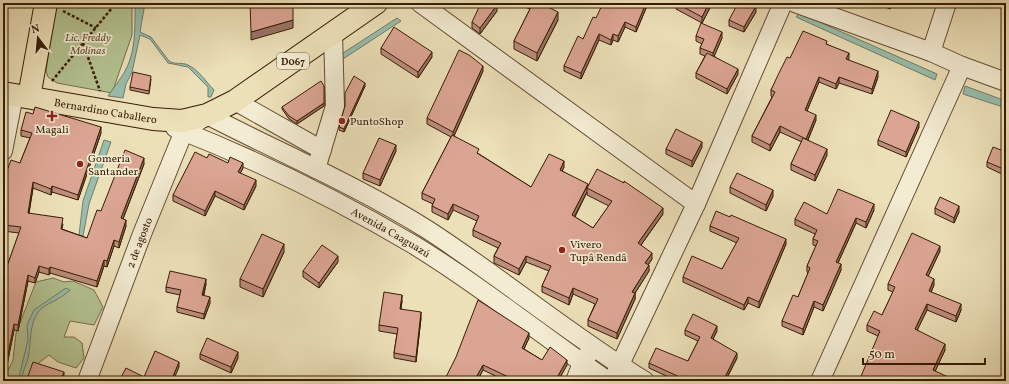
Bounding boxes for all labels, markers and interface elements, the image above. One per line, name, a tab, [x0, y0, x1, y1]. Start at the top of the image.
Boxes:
north arrow	[18, 18, 58, 58]
text: N	[30, 22, 42, 38]
park label: Lic. Freddy Molinas	[65, 31, 111, 59]
road number: D067	[277, 53, 309, 69]
street label: Bernardino Caballero	[53, 96, 157, 128]
marker: Magali	[47, 111, 57, 121]
place label: PuntoShop	[350, 115, 404, 130]
marker: PuntoShop	[337, 116, 347, 126]
place label: Magali	[35, 123, 69, 138]
place label: Gomeria Santander	[88, 152, 138, 180]
marker: Gomeria Santander	[75, 159, 85, 169]
street label: Avenida Caaguazú	[348, 205, 433, 262]
street label: 2 de agosto	[124, 215, 157, 270]
place label: Vivero Tupâ Rendâ	[570, 238, 627, 266]
marker: Vivero Tupâ Rendâ	[557, 245, 567, 255]
scale bar	[863, 340, 985, 366]
text: 50 m	[869, 347, 895, 363]

